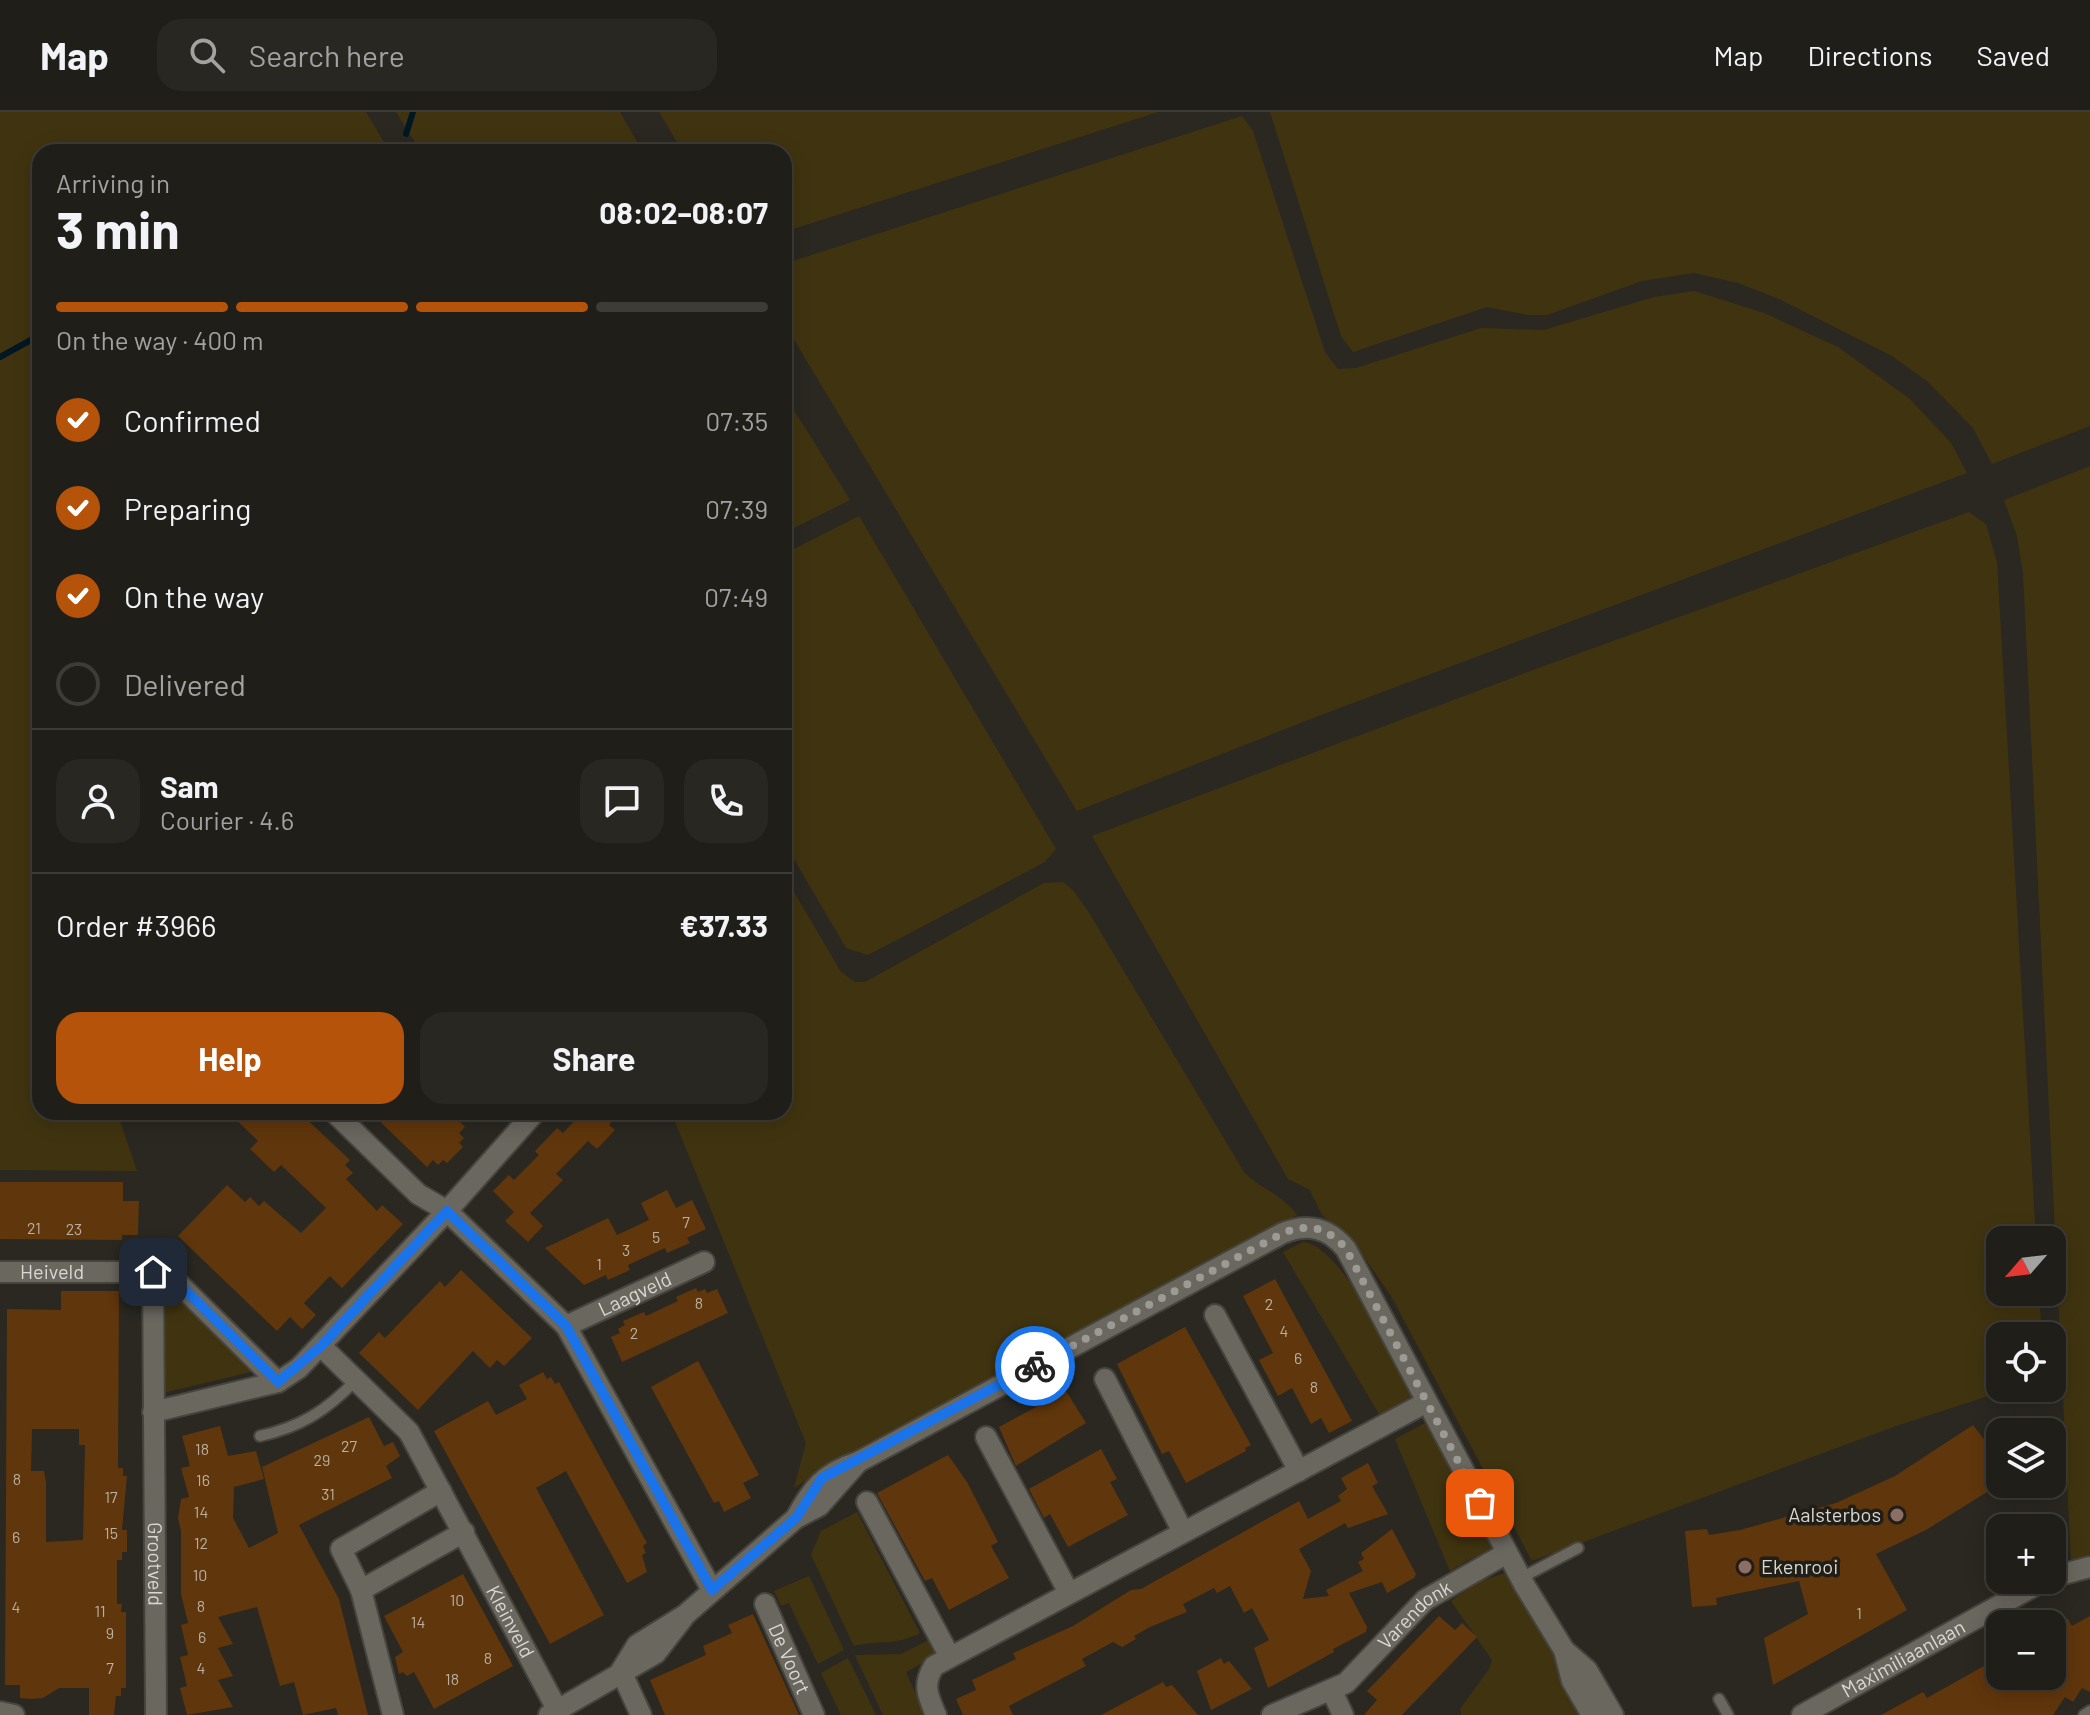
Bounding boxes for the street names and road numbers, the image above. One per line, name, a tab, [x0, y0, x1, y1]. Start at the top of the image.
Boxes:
street label: Heiveld	[20, 1259, 84, 1283]
street label: Laagveld	[594, 1266, 675, 1320]
street label: Grootveld	[144, 1522, 168, 1606]
street label: Varendonk	[1372, 1574, 1456, 1653]
street label: Kleinveld	[482, 1581, 540, 1661]
street label: Maximiliaanlaan	[1837, 1614, 1969, 1702]
street label: De Voort	[764, 1620, 816, 1697]

